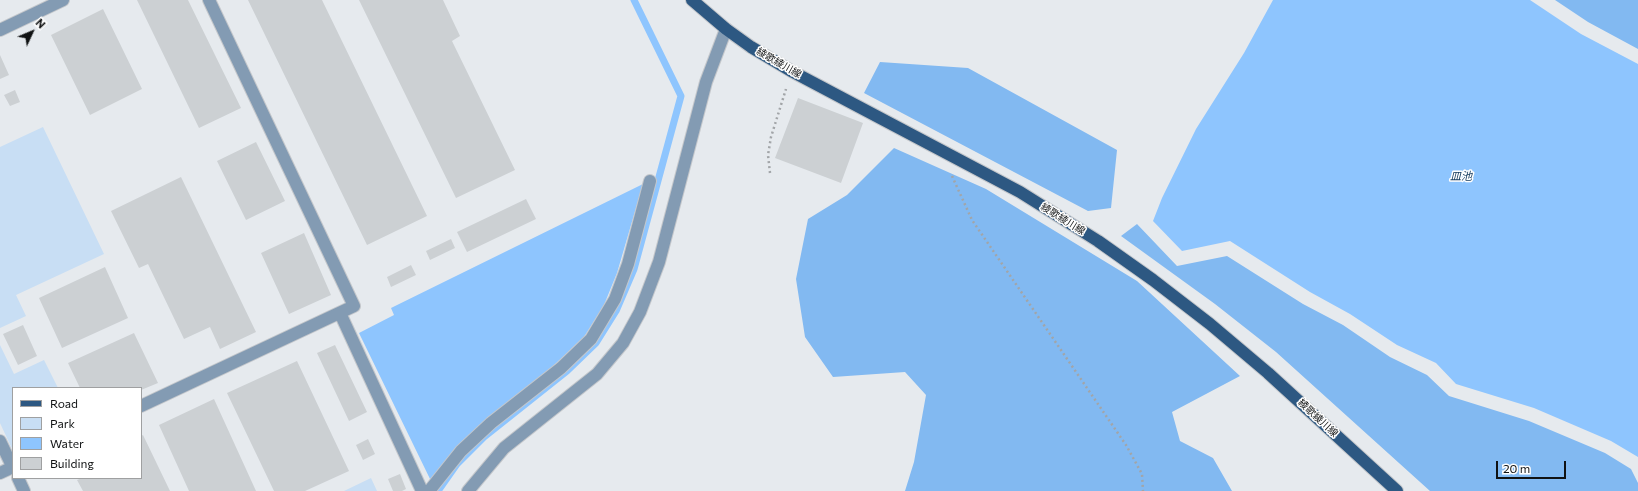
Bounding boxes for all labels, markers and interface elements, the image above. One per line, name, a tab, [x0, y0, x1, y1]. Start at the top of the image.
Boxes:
north arrow	[12, 12, 52, 52]
text: N	[33, 16, 49, 31]
street label: 綾歌綾川線	[754, 45, 804, 81]
water label: 皿池	[1450, 169, 1472, 183]
street label: 綾歌綾川線	[1039, 201, 1087, 237]
legend	[12, 387, 142, 479]
text: Road	[50, 396, 78, 410]
street label: 綾歌綾川線	[1296, 397, 1340, 439]
text: Park	[50, 416, 75, 430]
text: Water	[50, 436, 84, 450]
scale bar	[1498, 453, 1568, 479]
text: Building	[50, 456, 94, 470]
text: 20 m	[1503, 461, 1530, 475]

